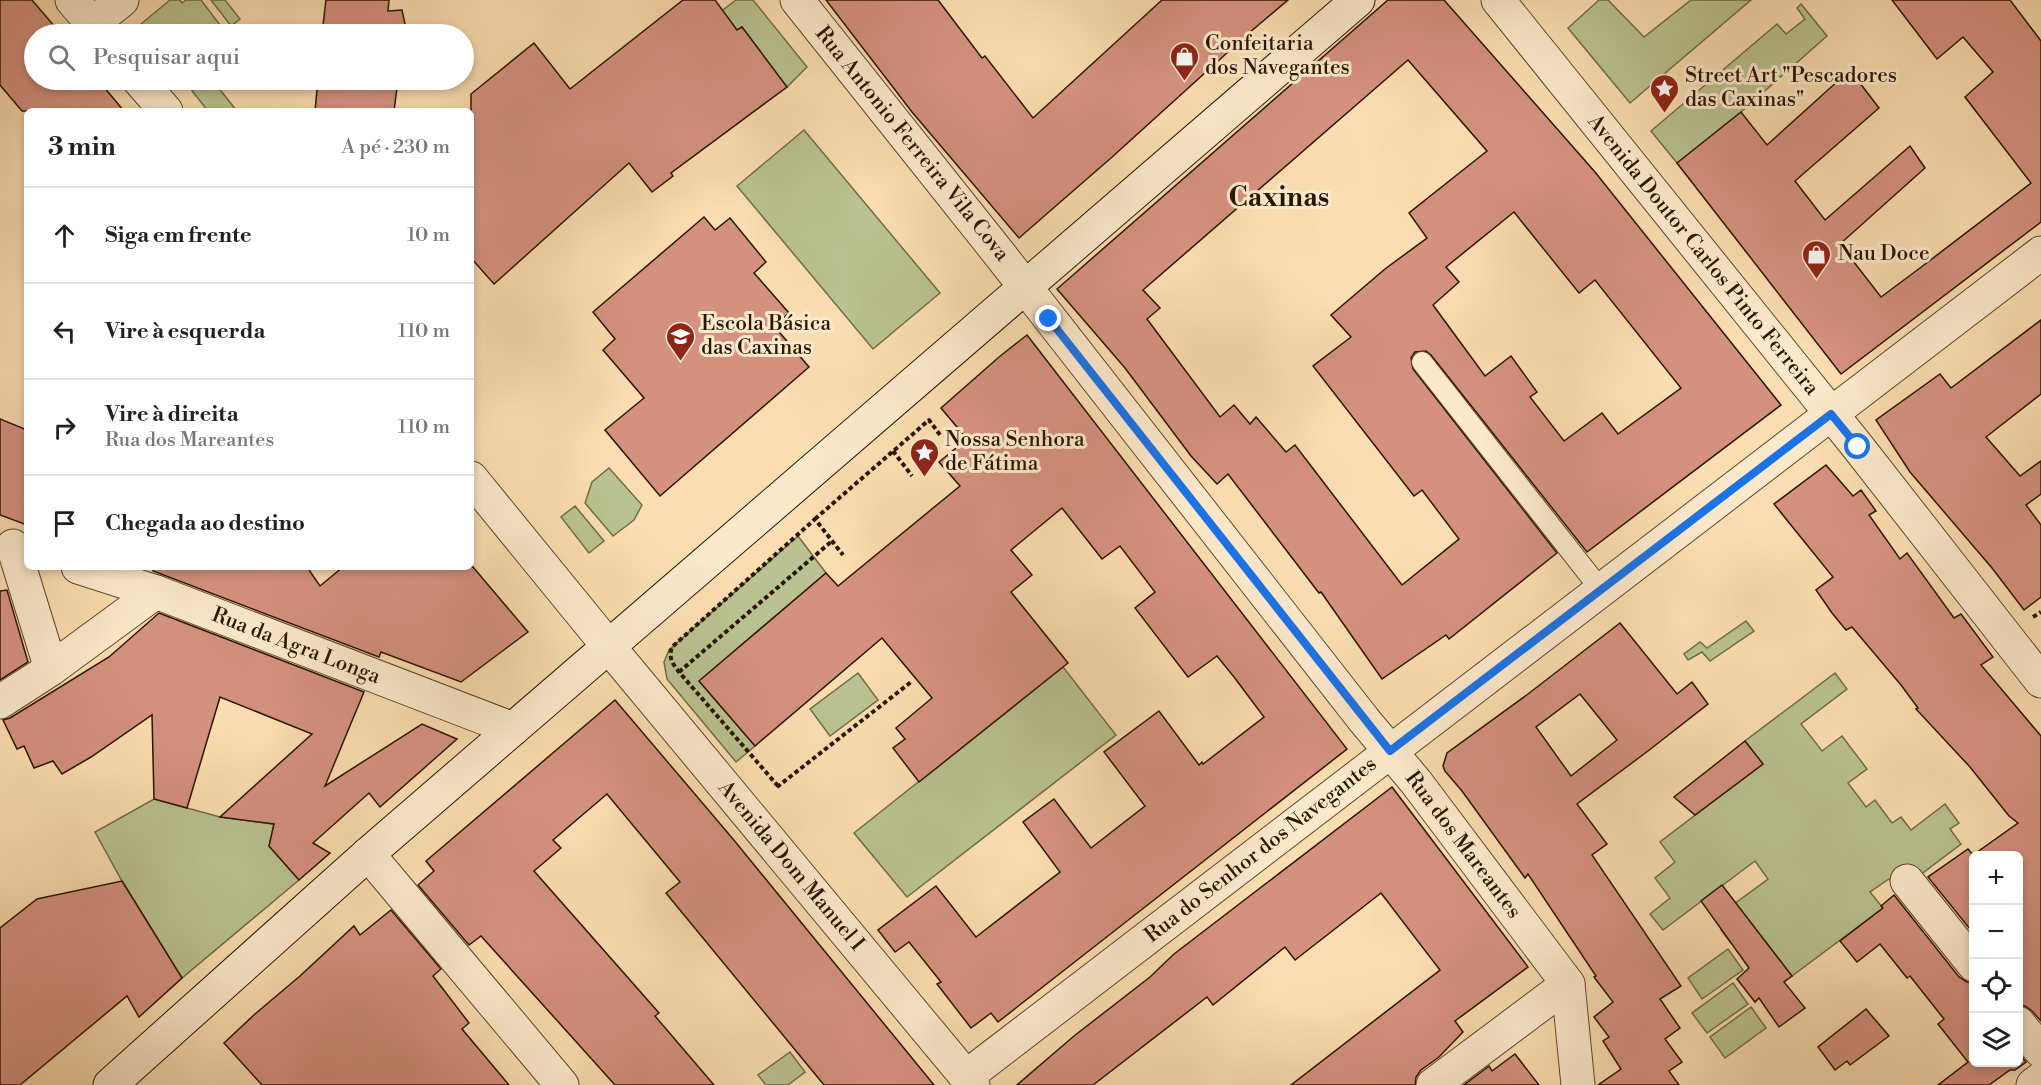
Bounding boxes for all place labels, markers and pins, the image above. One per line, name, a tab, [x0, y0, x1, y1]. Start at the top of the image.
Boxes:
place label: Confeitaria dos Navegantes	[1205, 31, 1350, 81]
shop icon: Confeitaria dos Navegantes	[1168, 40, 1200, 82]
place label: Street Art "Pescadores das Caxinas"	[1685, 63, 1897, 113]
place icon: Street Art "Pescadores das Caxinas"	[1648, 72, 1680, 114]
shop icon: Nau Doce	[1801, 238, 1833, 280]
place label: Nau Doce	[1838, 241, 1930, 267]
place label: Escola Básica das Caxinas	[701, 311, 831, 361]
school or university icon: Escola Básica das Caxinas	[664, 320, 696, 362]
place label: Nossa Senhora de Fátima	[945, 427, 1085, 477]
place icon: Nossa Senhora de Fátima	[908, 436, 940, 478]

